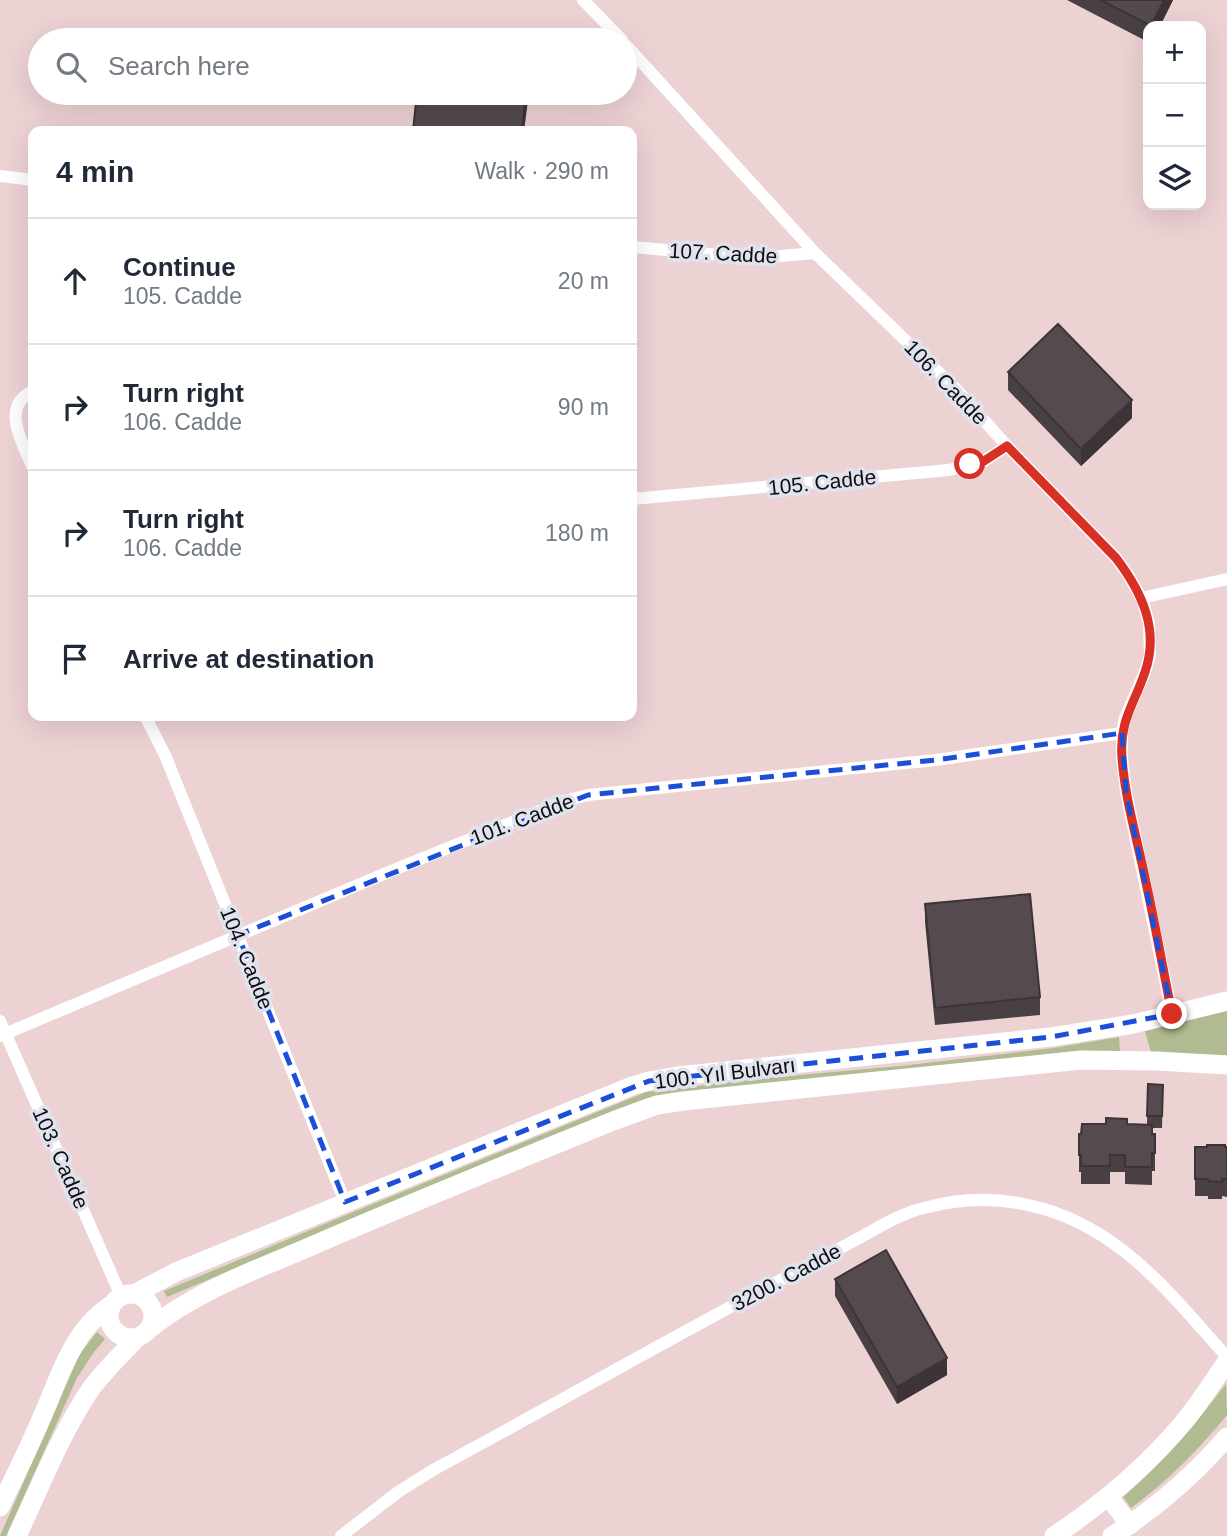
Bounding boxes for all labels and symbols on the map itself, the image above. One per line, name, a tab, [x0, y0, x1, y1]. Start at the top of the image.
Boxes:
street label: 107. Cadde	[668, 239, 778, 267]
street label: 106. Cadde	[900, 335, 992, 429]
route start	[954, 448, 985, 479]
street label: 105. Cadde	[767, 465, 877, 499]
street label: 101. Cadde	[467, 789, 577, 849]
street label: 104. Cadde	[216, 903, 278, 1013]
route end	[1156, 998, 1187, 1029]
street label: 100. Yıl Bulvarı	[653, 1053, 797, 1093]
street label: 103. Cadde	[28, 1104, 94, 1212]
street label: 3200. Cadde	[728, 1239, 844, 1315]

